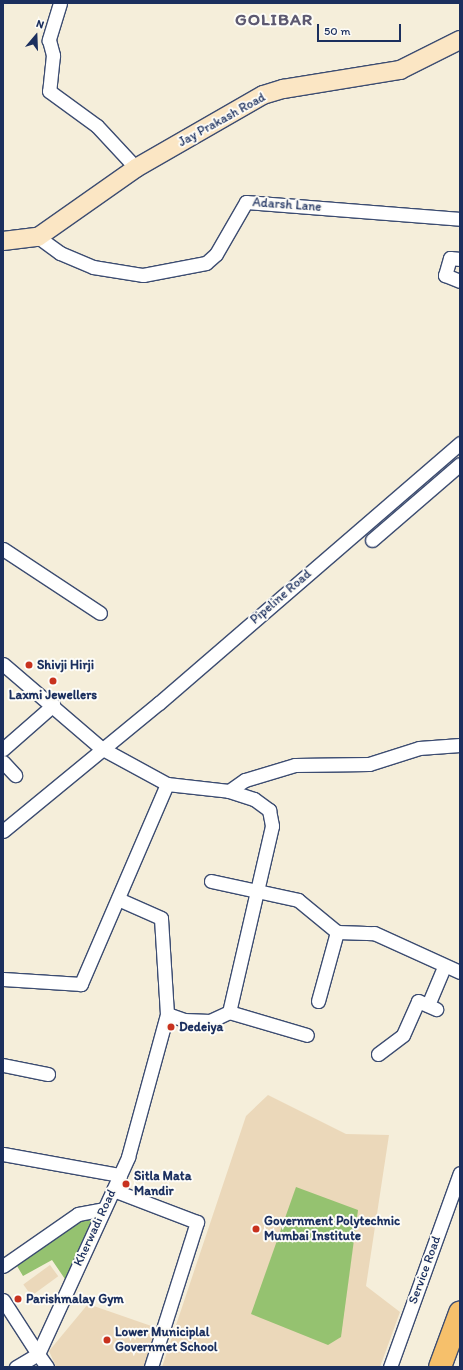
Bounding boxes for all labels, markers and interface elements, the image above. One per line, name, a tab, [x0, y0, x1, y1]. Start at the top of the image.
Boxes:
district label: GOLIBAR	[236, 10, 312, 30]
north arrow	[16, 16, 56, 56]
scale bar	[319, 16, 403, 42]
text: N	[34, 17, 46, 32]
text: 50 m	[324, 24, 350, 38]
street label: Jay Prakash Road	[175, 89, 269, 151]
street label: Adarsh Lane	[252, 195, 322, 215]
street label: Pipeline Road	[247, 566, 315, 628]
place label: Shivji Hirji	[37, 657, 94, 673]
marker: Shivji Hirji	[24, 660, 34, 670]
marker: Laxmi Jewellers	[48, 676, 58, 686]
place label: Laxmi Jewellers	[9, 687, 97, 703]
place label: Dedeiya	[179, 1019, 223, 1035]
marker: Dedeiya	[166, 1022, 176, 1032]
place label: Sitla Mata Mandir	[134, 1169, 191, 1200]
marker: Sitla Mata Mandir	[121, 1179, 131, 1189]
street label: Kherwadi Road	[70, 1187, 120, 1269]
place label: Government Polytechnic Mumbai Institute	[264, 1214, 400, 1245]
marker: Government Polytechnic Mumbai Institute	[251, 1224, 261, 1234]
street label: Service Road	[405, 1234, 445, 1306]
place label: Parishmalay Gym	[26, 1291, 124, 1307]
marker: Parishmalay Gym	[13, 1294, 23, 1304]
place label: Lower Municiplal Governmet School	[115, 1325, 217, 1356]
marker: Lower Municiplal Governmet School	[102, 1335, 112, 1345]

